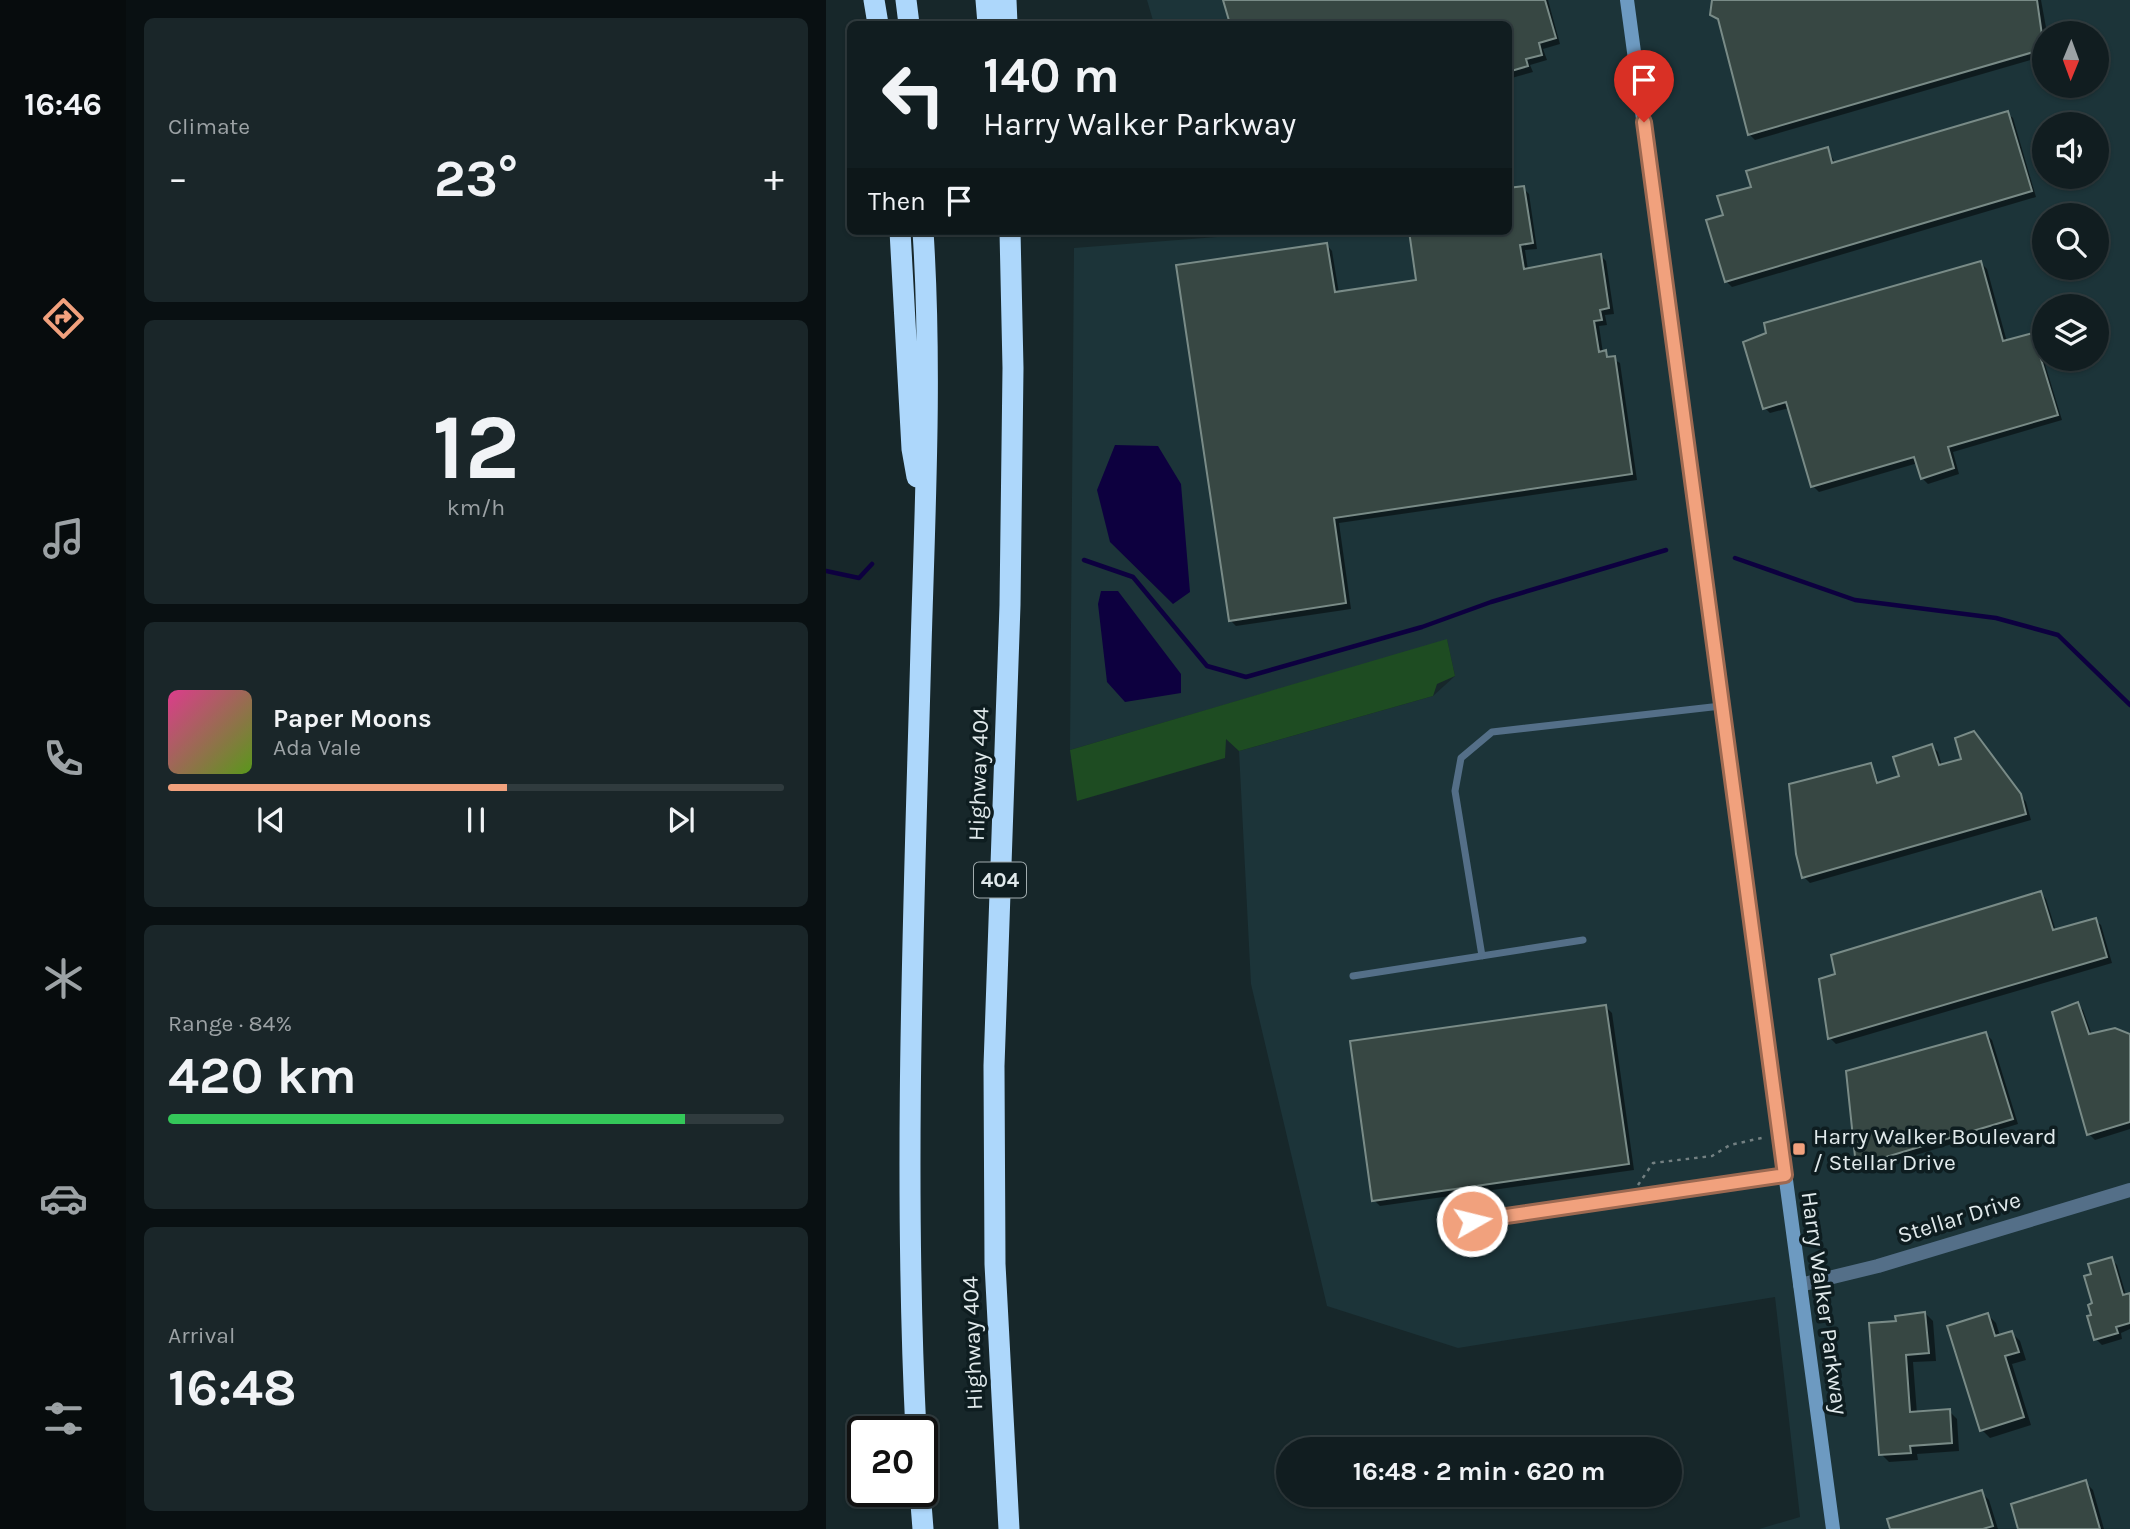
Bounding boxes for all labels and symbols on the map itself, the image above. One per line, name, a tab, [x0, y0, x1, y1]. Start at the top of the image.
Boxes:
north arrow	[2032, 21, 2109, 98]
pin	[1614, 50, 1674, 122]
street label: Highway 404	[963, 706, 994, 841]
road number: 404	[974, 862, 1026, 898]
place label: Harry Walker Boulevard / Stellar Drive	[1813, 1123, 2057, 1176]
marker: Harry Walker Boulevard / Stellar Drive	[1791, 1141, 1807, 1157]
position arrow	[1435, 1184, 1509, 1258]
street label: Stellar Drive	[1894, 1186, 2024, 1249]
street label: Harry Walker Parkway	[1795, 1190, 1854, 1417]
street label: Highway 404	[957, 1275, 988, 1410]
speed limit sign: 20	[847, 1416, 938, 1507]

